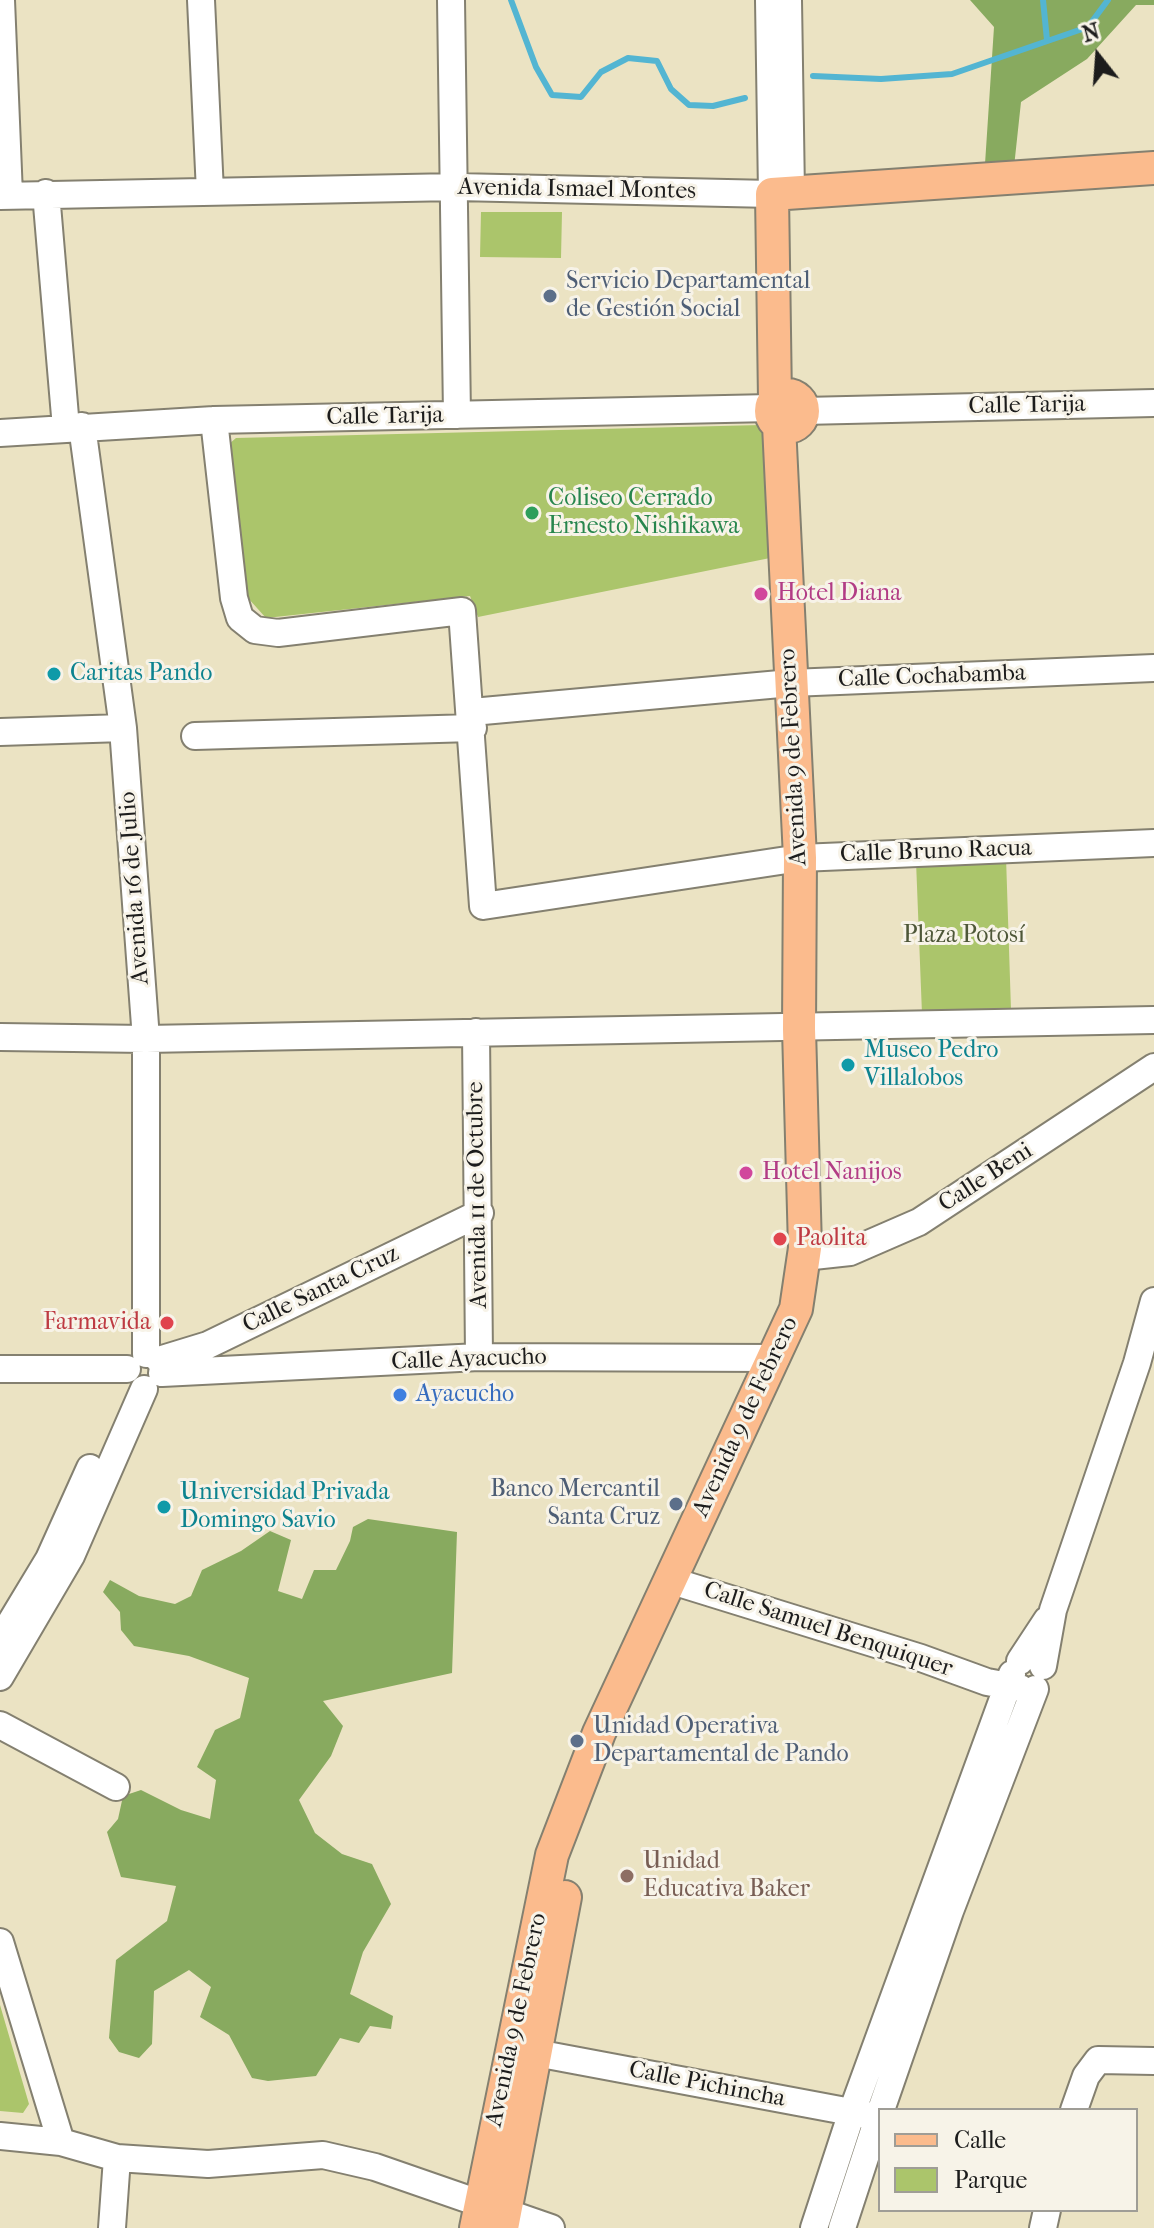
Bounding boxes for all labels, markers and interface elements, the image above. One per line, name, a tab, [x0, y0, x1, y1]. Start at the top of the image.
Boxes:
north arrow	[1058, 16, 1138, 96]
text: N	[1079, 18, 1103, 48]
street label: Avenida Ismael Montes	[458, 174, 696, 206]
place label: Servicio Departamental de Gestión Social	[566, 268, 810, 324]
marker: Servicio Departamental de Gestión Social	[541, 287, 559, 305]
street label: Calle Tarija	[968, 391, 1086, 421]
street label: Calle Tarija	[326, 402, 444, 432]
place label: Coliseo Cerrado Ernesto Nishikawa	[548, 485, 739, 541]
marker: Coliseo Cerrado Ernesto Nishikawa	[523, 504, 541, 522]
place label: Hotel Diana	[777, 580, 901, 608]
marker: Hotel Diana	[752, 585, 770, 603]
street label: Avenida 9 de Febrero	[774, 648, 814, 866]
street label: Calle Cochabamba	[838, 659, 1026, 695]
place label: Caritas Pando	[70, 660, 212, 688]
marker: Caritas Pando	[45, 665, 63, 683]
street label: Avenida 16 de Julio	[114, 791, 156, 985]
street label: Calle Bruno Racua	[839, 834, 1033, 870]
park label: Plaza Potosí	[903, 922, 1025, 950]
place label: Museo Pedro Villalobos	[864, 1037, 998, 1093]
marker: Museo Pedro Villalobos	[839, 1056, 857, 1074]
street label: Avenida 11 de Octubre	[462, 1081, 494, 1309]
street label: Calle Beni	[934, 1137, 1038, 1219]
place label: Hotel Nanijos	[762, 1159, 902, 1187]
marker: Hotel Nanijos	[737, 1164, 755, 1182]
place label: Paolita	[796, 1225, 867, 1253]
marker: Paolita	[771, 1230, 789, 1248]
street label: Calle Santa Cruz	[238, 1240, 404, 1340]
place label: Farmavida	[43, 1309, 151, 1337]
street label: Avenida 9 de Febrero	[687, 1312, 805, 1522]
marker: Farmavida	[158, 1314, 176, 1332]
street label: Calle Ayacucho	[391, 1343, 547, 1377]
place label: Ayacucho	[416, 1381, 514, 1409]
marker: Ayacucho	[391, 1386, 409, 1404]
place label: Banco Mercantil Santa Cruz	[490, 1476, 660, 1532]
place label: Universidad Privada Domingo Savio	[180, 1479, 389, 1535]
marker: Banco Mercantil Santa Cruz	[667, 1495, 685, 1513]
marker: Universidad Privada Domingo Savio	[155, 1498, 173, 1516]
street label: Calle Samuel Benquiquer	[700, 1576, 956, 1684]
place label: Unidad Operativa Departamental de Pando	[593, 1713, 849, 1769]
marker: Unidad Operativa Departamental de Pando	[568, 1732, 586, 1750]
place label: Unidad Educativa Baker	[643, 1848, 810, 1904]
marker: Unidad Educativa Baker	[618, 1867, 636, 1885]
street label: Avenida 9 de Febrero	[480, 1911, 554, 2129]
street label: Calle Pichincha	[626, 2056, 788, 2114]
legend	[878, 2108, 1138, 2212]
text: Calle	[954, 2126, 1006, 2154]
text: Parque	[954, 2166, 1027, 2194]

